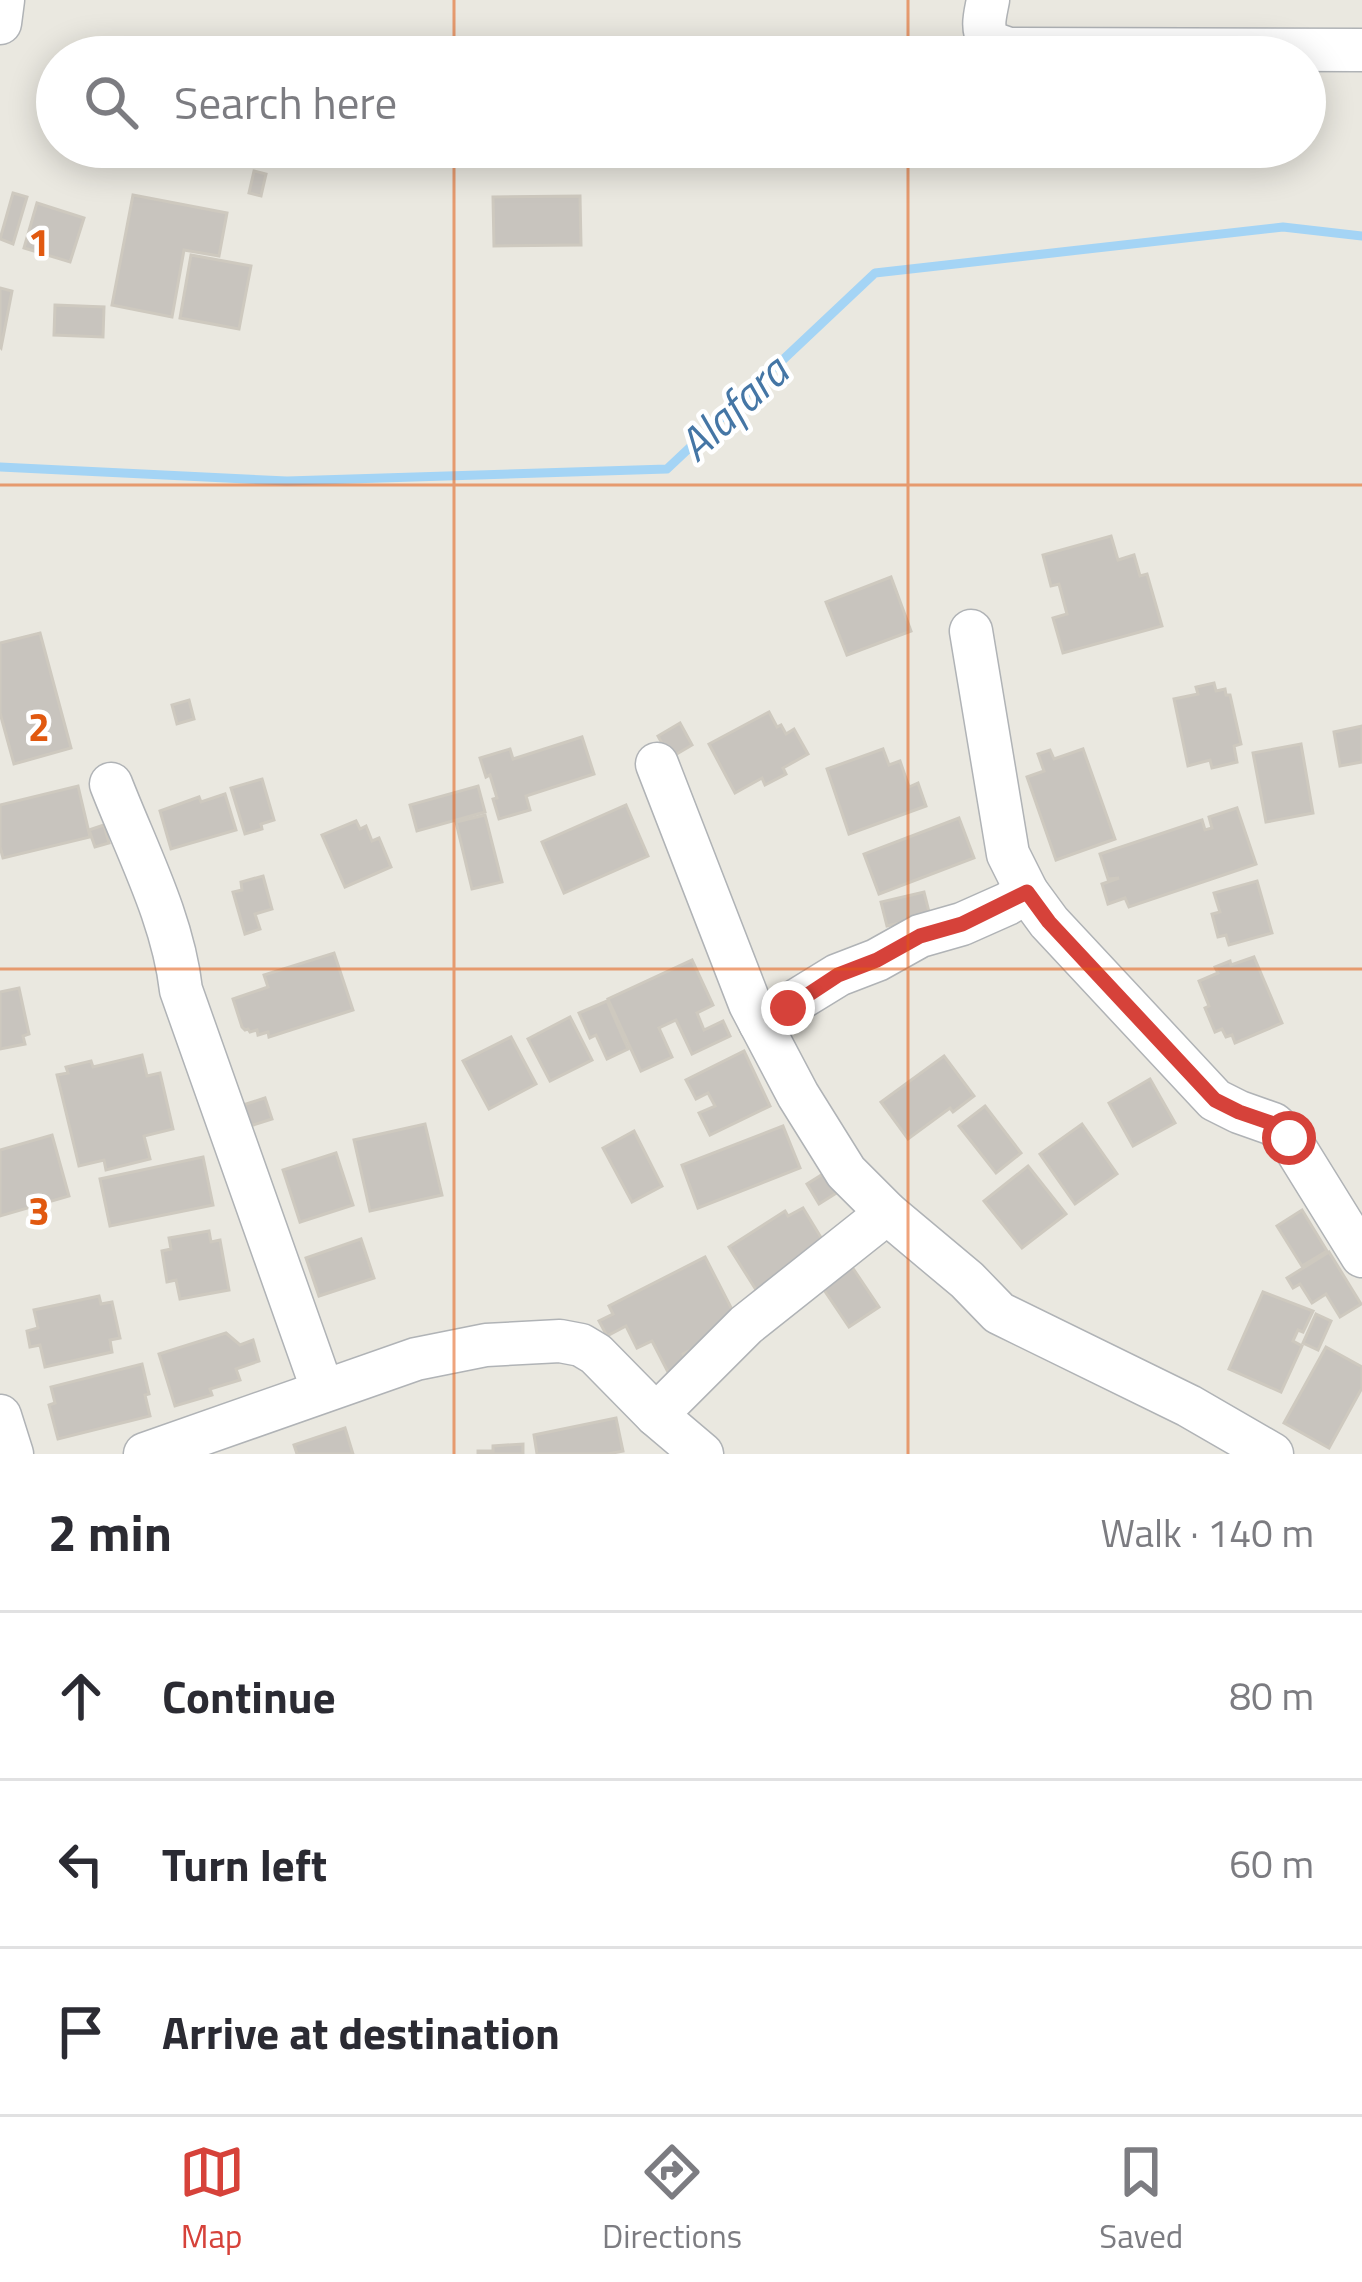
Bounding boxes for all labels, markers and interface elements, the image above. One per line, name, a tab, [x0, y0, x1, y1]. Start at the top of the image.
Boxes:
search box	[36, 36, 1326, 168]
text: Search here	[174, 68, 397, 136]
icon: search	[78, 69, 144, 135]
text: 1	[28, 212, 50, 271]
water label: Alafara	[662, 337, 805, 476]
text: 2	[28, 697, 50, 756]
route end	[761, 981, 815, 1035]
route start	[1262, 1111, 1316, 1165]
text: 3	[28, 1181, 50, 1240]
text: 2 min	[48, 1493, 172, 1571]
text: Walk · 140 m	[1100, 1503, 1314, 1562]
text: Continue	[162, 1662, 336, 1730]
icon: ahead	[48, 1663, 114, 1729]
text: 80 m	[1229, 1666, 1314, 1725]
text: Turn left	[162, 1830, 327, 1898]
icon: left	[48, 1831, 114, 1897]
text: 60 m	[1229, 1834, 1314, 1893]
text: Arrive at destination	[162, 1998, 560, 2066]
icon: arrive	[48, 1999, 114, 2065]
tab: Map	[179, 2139, 245, 2261]
tab: Directions	[602, 2139, 742, 2261]
tab: Saved	[1099, 2139, 1183, 2261]

